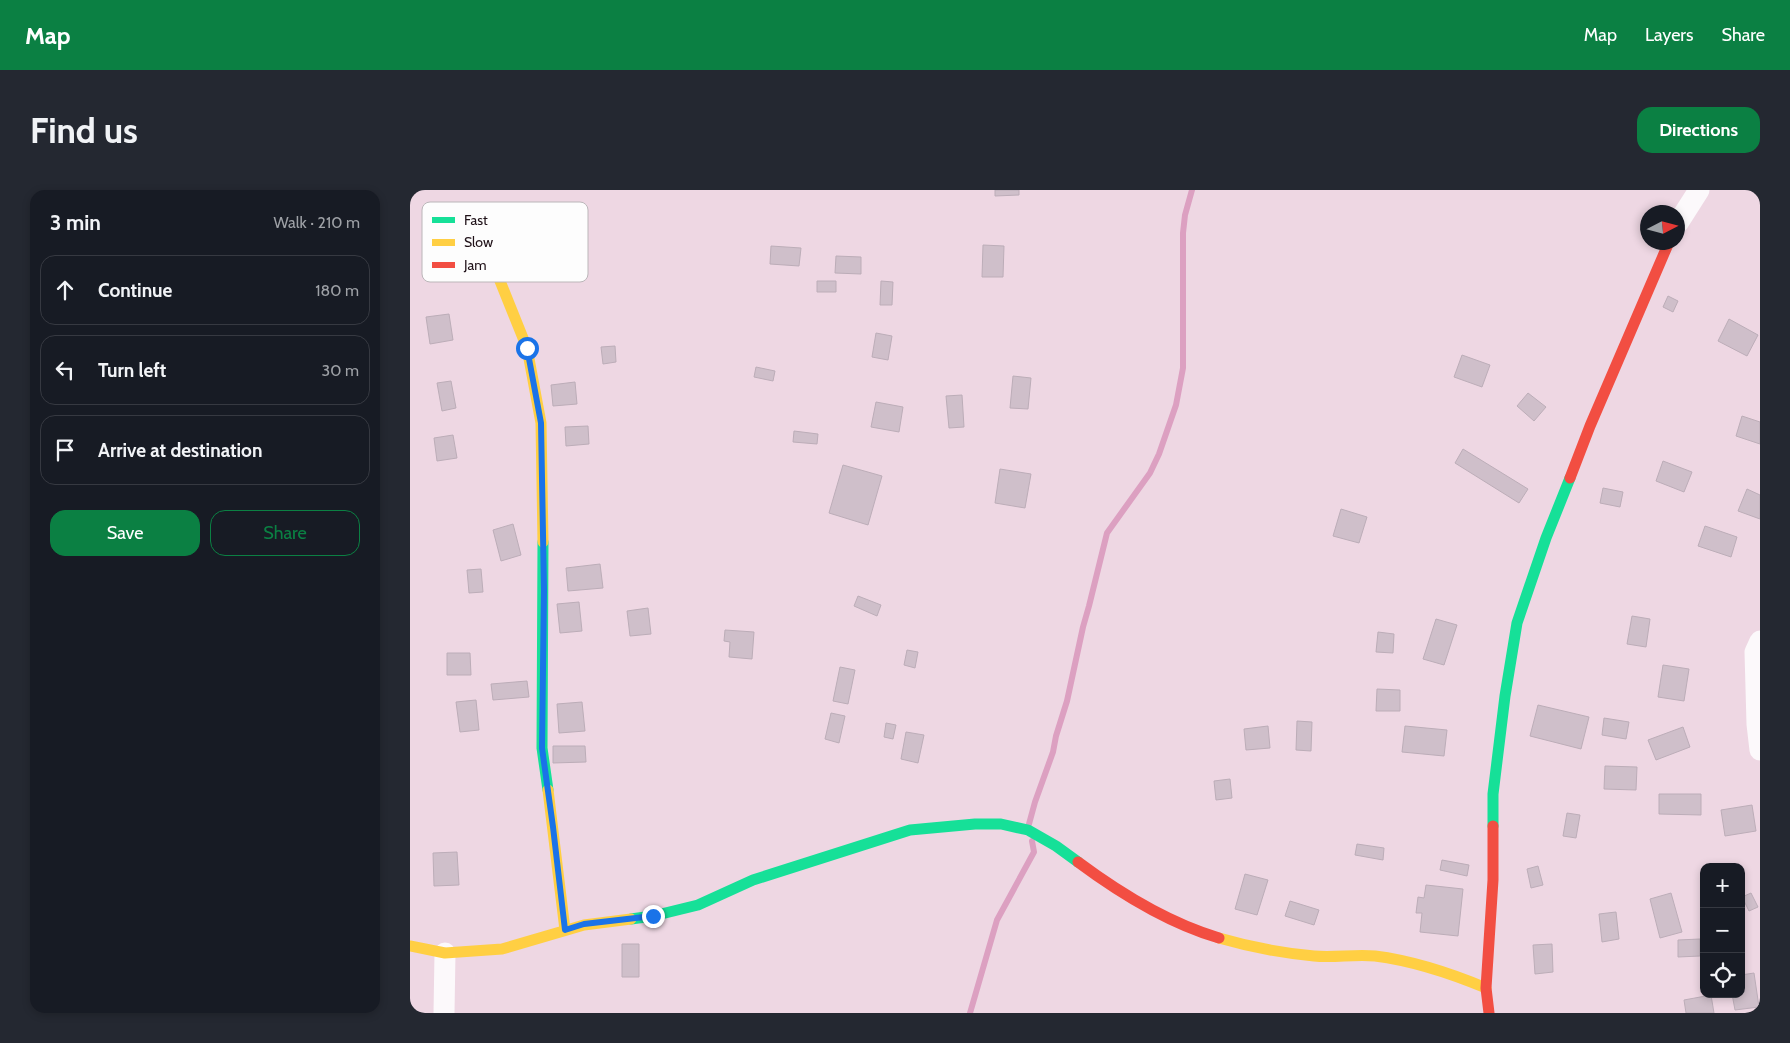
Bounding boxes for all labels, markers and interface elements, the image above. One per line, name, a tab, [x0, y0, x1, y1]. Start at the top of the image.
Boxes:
text: Map	[25, 21, 71, 50]
text: Map	[1584, 24, 1617, 46]
text: Layers	[1645, 24, 1694, 46]
text: Share	[1722, 24, 1765, 46]
button: Directions	[1637, 107, 1760, 153]
text: Find us	[30, 109, 138, 152]
legend	[422, 202, 588, 282]
north arrow	[1640, 205, 1685, 250]
text: 3 min	[50, 210, 101, 235]
text: Fast	[464, 211, 488, 229]
text: Walk · 210 m	[273, 213, 360, 232]
text: Slow	[464, 233, 493, 251]
text: Jam	[463, 256, 486, 274]
icon: ahead	[51, 276, 79, 304]
text: Continue	[98, 279, 172, 302]
text: 180 m	[315, 281, 359, 300]
route start	[516, 337, 539, 360]
icon: left	[51, 356, 79, 384]
text: Turn left	[98, 359, 166, 382]
text: 30 m	[322, 361, 359, 380]
icon: arrive	[51, 436, 79, 464]
text: Arrive at destination	[98, 439, 262, 462]
button: Save	[50, 510, 200, 556]
button: Share	[210, 510, 360, 556]
map controls	[1700, 863, 1745, 998]
button: +	[1700, 863, 1745, 908]
route end	[642, 905, 665, 928]
button: −	[1700, 908, 1745, 953]
button: locate	[1700, 953, 1745, 998]

